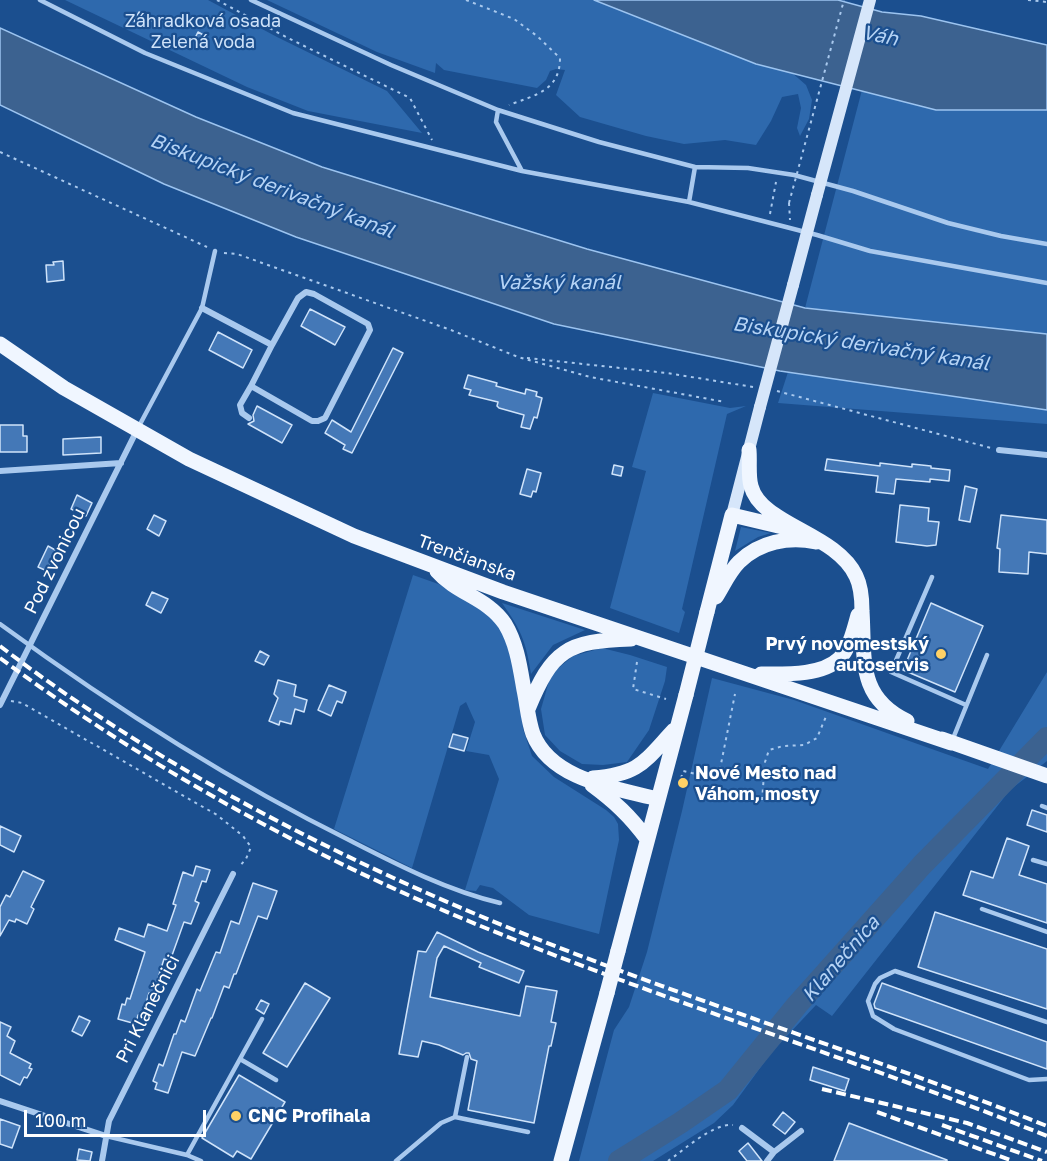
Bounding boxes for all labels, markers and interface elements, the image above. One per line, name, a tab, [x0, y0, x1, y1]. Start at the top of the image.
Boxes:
park label: Záhradková osada Zelená voda	[125, 10, 281, 52]
water label: Váh	[860, 21, 900, 51]
water label: Biskupický derivačný kanál	[147, 128, 397, 244]
water label: Važský kanál	[497, 271, 621, 295]
water label: Biskupický derivačný kanál	[731, 312, 991, 376]
street label: Pod zvonicou	[20, 504, 90, 618]
street label: Trenčianska	[415, 530, 519, 586]
place label: Prvý novomestský autoservis	[765, 633, 929, 676]
marker: Prvý novomestský autoservis	[934, 647, 948, 661]
place label: Nové Mesto nad Váhom, mosty	[695, 762, 836, 804]
marker: Nové Mesto nad Váhom, mosty	[676, 776, 690, 790]
water label: Klanečnica	[797, 911, 885, 1007]
street label: Pri Klanečnici	[112, 951, 184, 1067]
scale bar	[27, 1098, 208, 1136]
place label: CNC Profihala	[248, 1105, 371, 1127]
text: 100 m	[35, 1109, 86, 1131]
marker: CNC Profihala	[229, 1109, 243, 1123]

